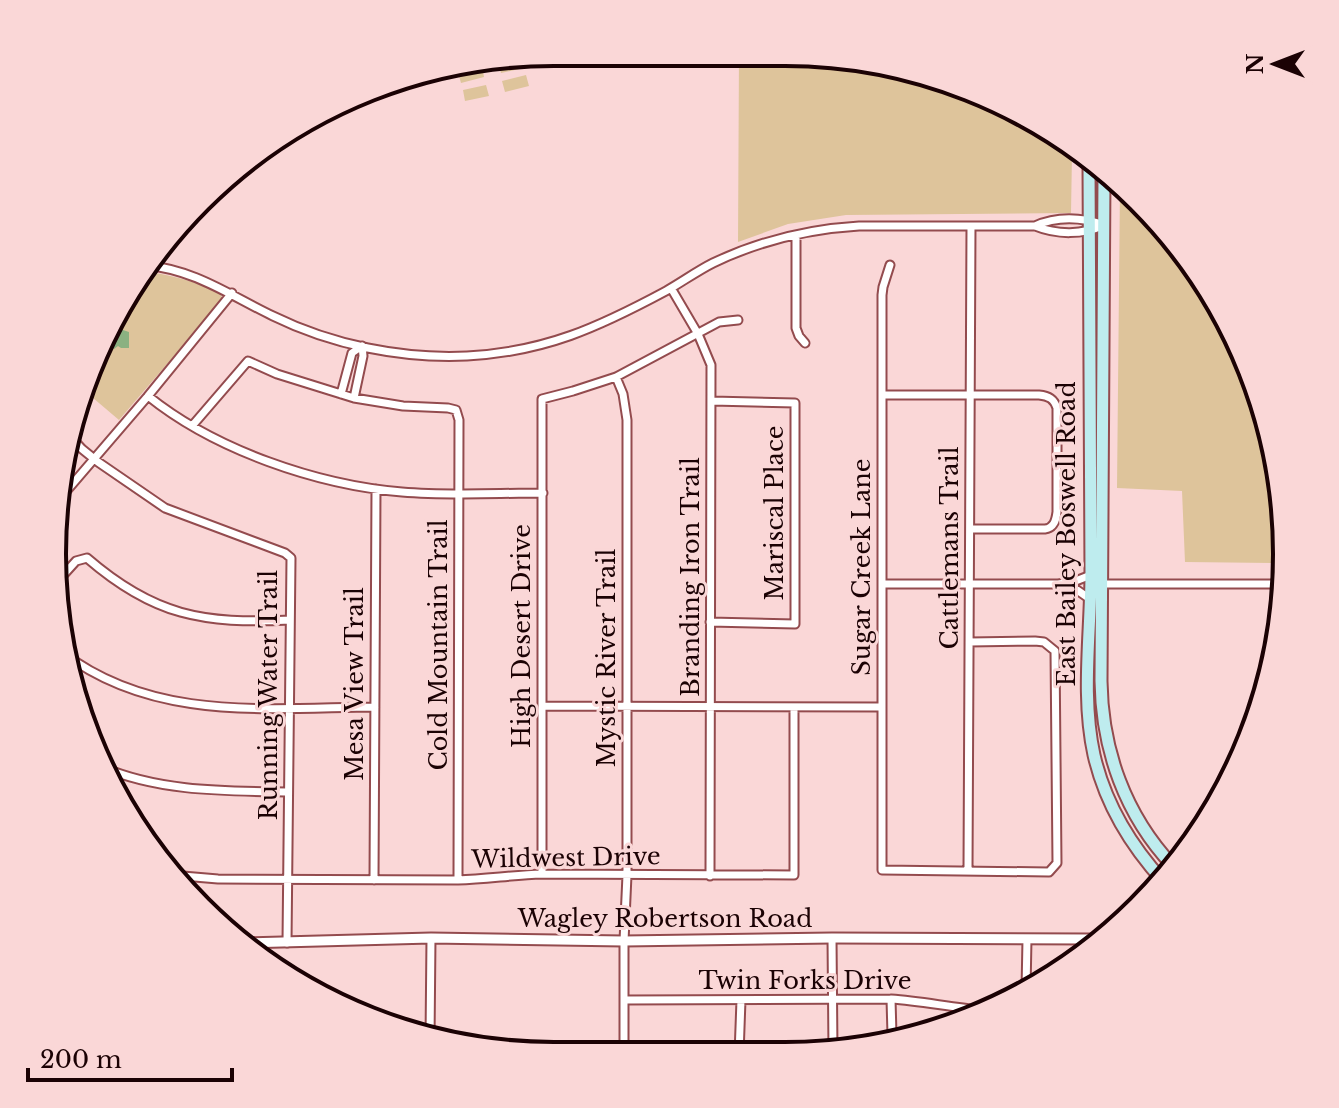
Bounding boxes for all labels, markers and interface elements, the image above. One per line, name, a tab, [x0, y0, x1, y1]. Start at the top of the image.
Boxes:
north arrow	[1235, 24, 1315, 104]
text: N	[1242, 53, 1269, 74]
street label: East Bailey Boswell Road	[1052, 381, 1081, 687]
street label: Mariscal Place	[760, 425, 789, 601]
street label: Cattlemans Trail	[935, 446, 964, 650]
street label: Branding Iron Trail	[676, 457, 705, 697]
street label: Sugar Creek Lane	[847, 458, 876, 676]
street label: Cold Mountain Trail	[424, 519, 453, 771]
street label: High Desert Drive	[507, 524, 536, 748]
street label: Mystic River Trail	[592, 549, 621, 767]
street label: Running Water Trail	[254, 570, 283, 820]
street label: Mesa View Trail	[340, 587, 369, 781]
street label: Wildwest Drive	[470, 841, 661, 874]
street label: Wagley Robertson Road	[517, 904, 812, 933]
street label: Twin Forks Drive	[699, 966, 911, 995]
scale bar	[28, 1032, 232, 1082]
text: 200 m	[40, 1045, 122, 1074]

